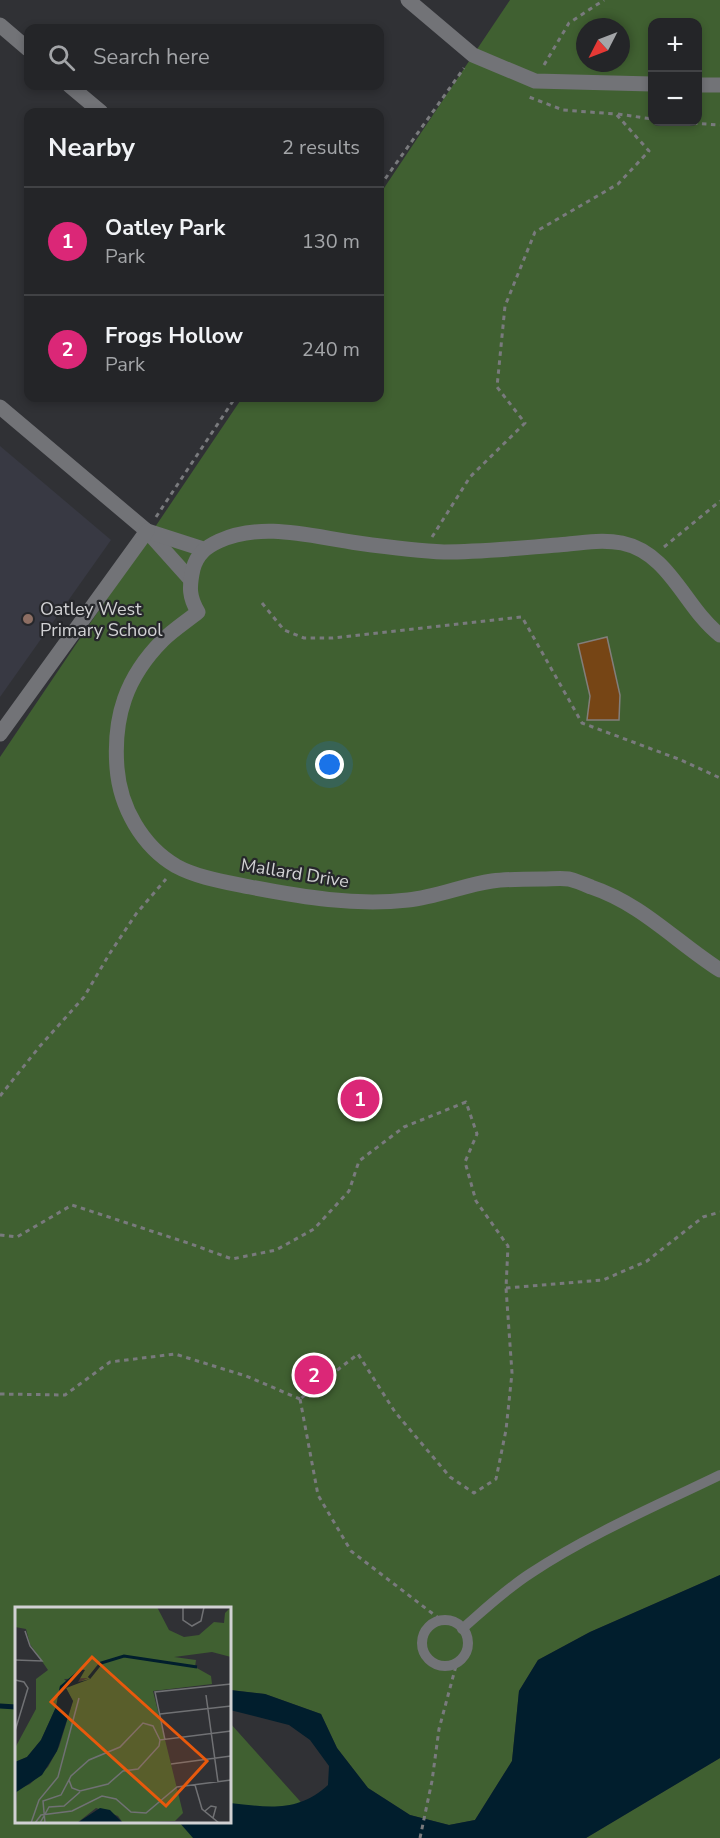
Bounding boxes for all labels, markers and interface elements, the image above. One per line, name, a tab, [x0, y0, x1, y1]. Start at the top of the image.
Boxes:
north arrow	[576, 18, 630, 72]
map controls	[648, 18, 702, 126]
button: +	[648, 18, 702, 72]
search box	[24, 24, 384, 90]
icon: search	[45, 41, 78, 74]
text: Search here	[93, 42, 210, 72]
button: −	[648, 72, 702, 126]
text: Nearby	[48, 130, 135, 165]
text: 2 results	[282, 134, 360, 161]
text: Oatley Park	[105, 213, 225, 243]
text: 1	[62, 228, 74, 255]
text: 130 m	[302, 228, 360, 255]
text: Park	[105, 243, 145, 270]
text: Frogs Hollow	[105, 321, 243, 351]
text: 2	[62, 336, 74, 363]
text: 240 m	[302, 336, 360, 363]
text: Park	[105, 351, 145, 378]
place label: Oatley West Primary School	[40, 597, 163, 642]
marker: Oatley West Primary School	[21, 612, 35, 626]
your location	[315, 750, 344, 779]
street label: Mallard Drive	[239, 853, 351, 893]
pin: 1	[340, 1076, 380, 1122]
pin: 2	[294, 1352, 334, 1398]
inset map	[15, 1607, 231, 1823]

